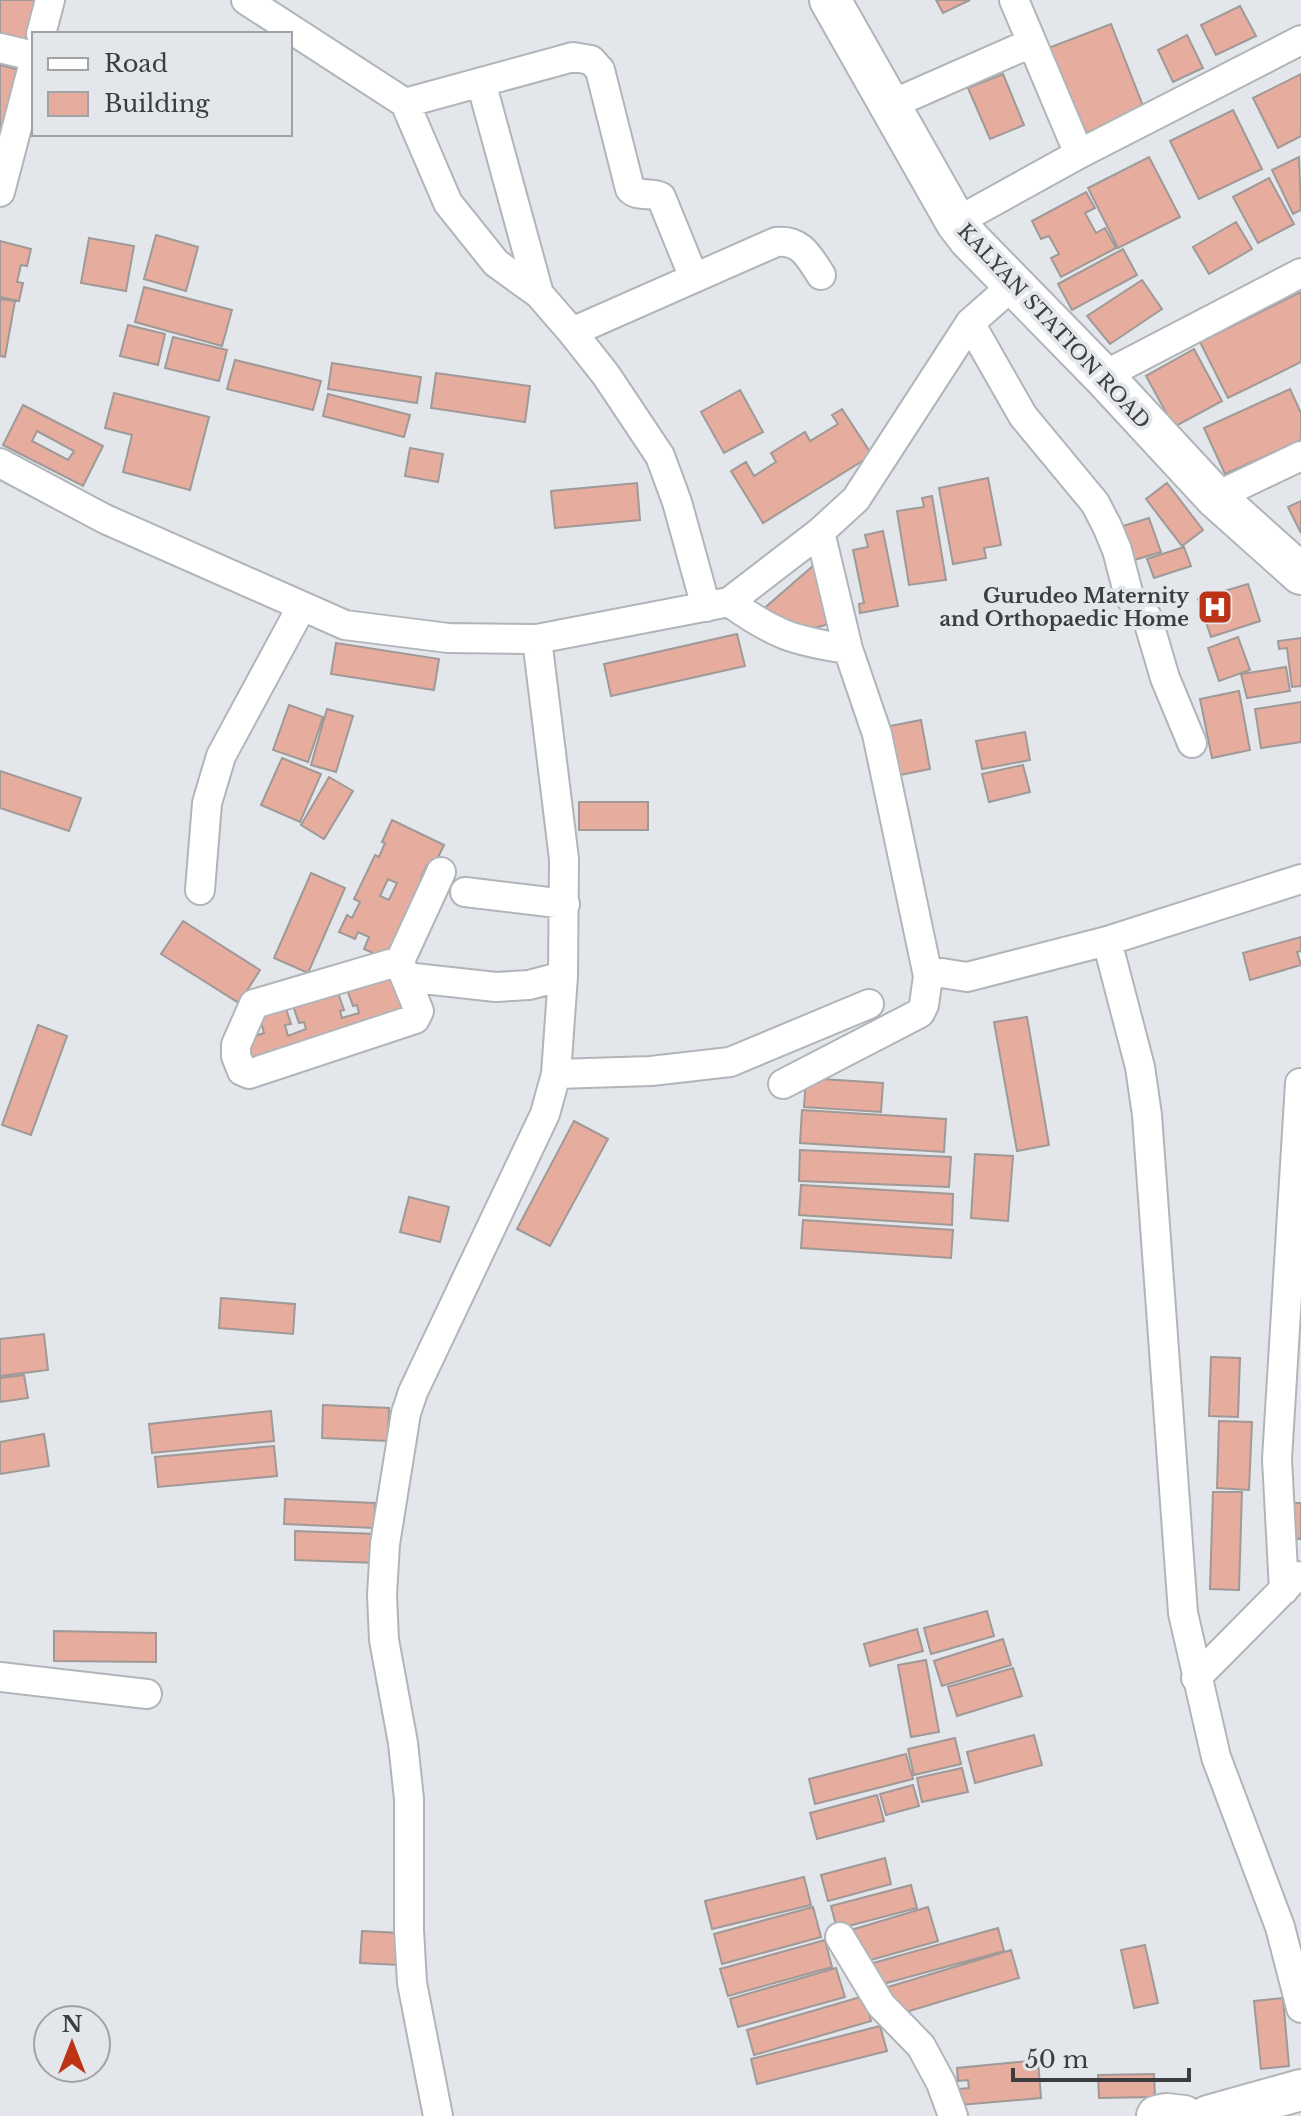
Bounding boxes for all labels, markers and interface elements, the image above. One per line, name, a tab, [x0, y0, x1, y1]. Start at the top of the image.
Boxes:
legend	[32, 32, 292, 136]
text: Road	[104, 49, 168, 78]
text: Building	[104, 89, 210, 118]
street label: KALYAN STATION ROAD	[953, 219, 1155, 433]
place label: Gurudeo Maternity and Orthopaedic Home	[940, 584, 1190, 631]
hospital icon: Gurudeo Maternity and Orthopaedic Home	[1196, 588, 1234, 626]
north arrow	[32, 2004, 112, 2084]
text: N	[62, 2011, 83, 2038]
scale bar	[1013, 2032, 1189, 2082]
text: 50 m	[1025, 2045, 1089, 2074]

